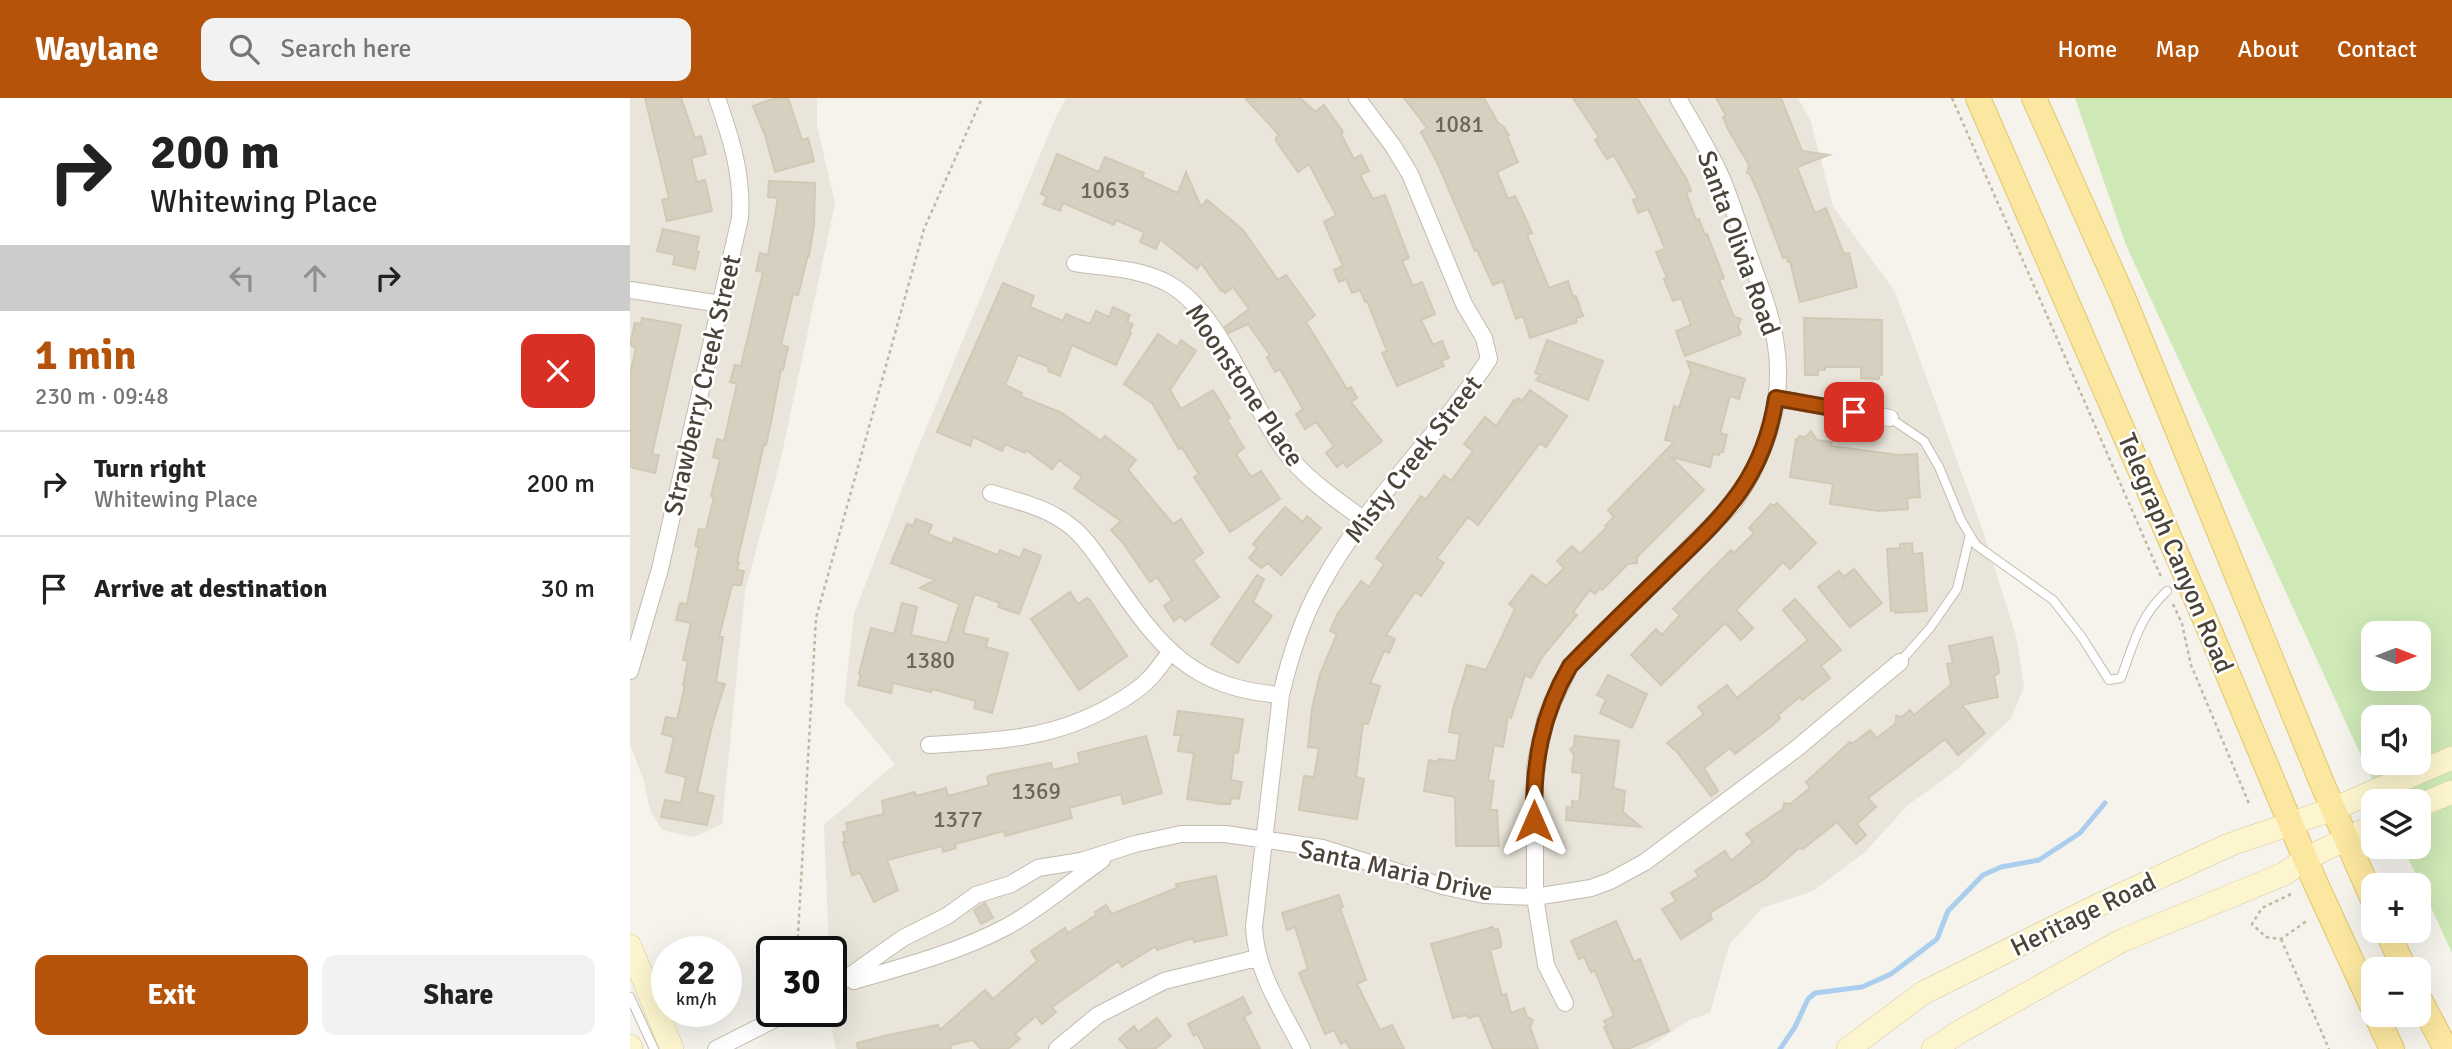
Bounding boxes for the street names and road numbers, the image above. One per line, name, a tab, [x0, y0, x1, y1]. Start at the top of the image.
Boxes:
street label: Santa Olivia Road	[1690, 147, 1786, 340]
street label: Strawberry Creek Street	[657, 252, 749, 519]
street label: Moonstone Place	[1178, 298, 1310, 473]
street label: Misty Creek Street	[1338, 369, 1489, 550]
street label: Telegraph Canyon Road	[2110, 429, 2240, 678]
street label: Santa Maria Drive	[1296, 833, 1496, 909]
street label: Heritage Road	[2006, 866, 2161, 964]

